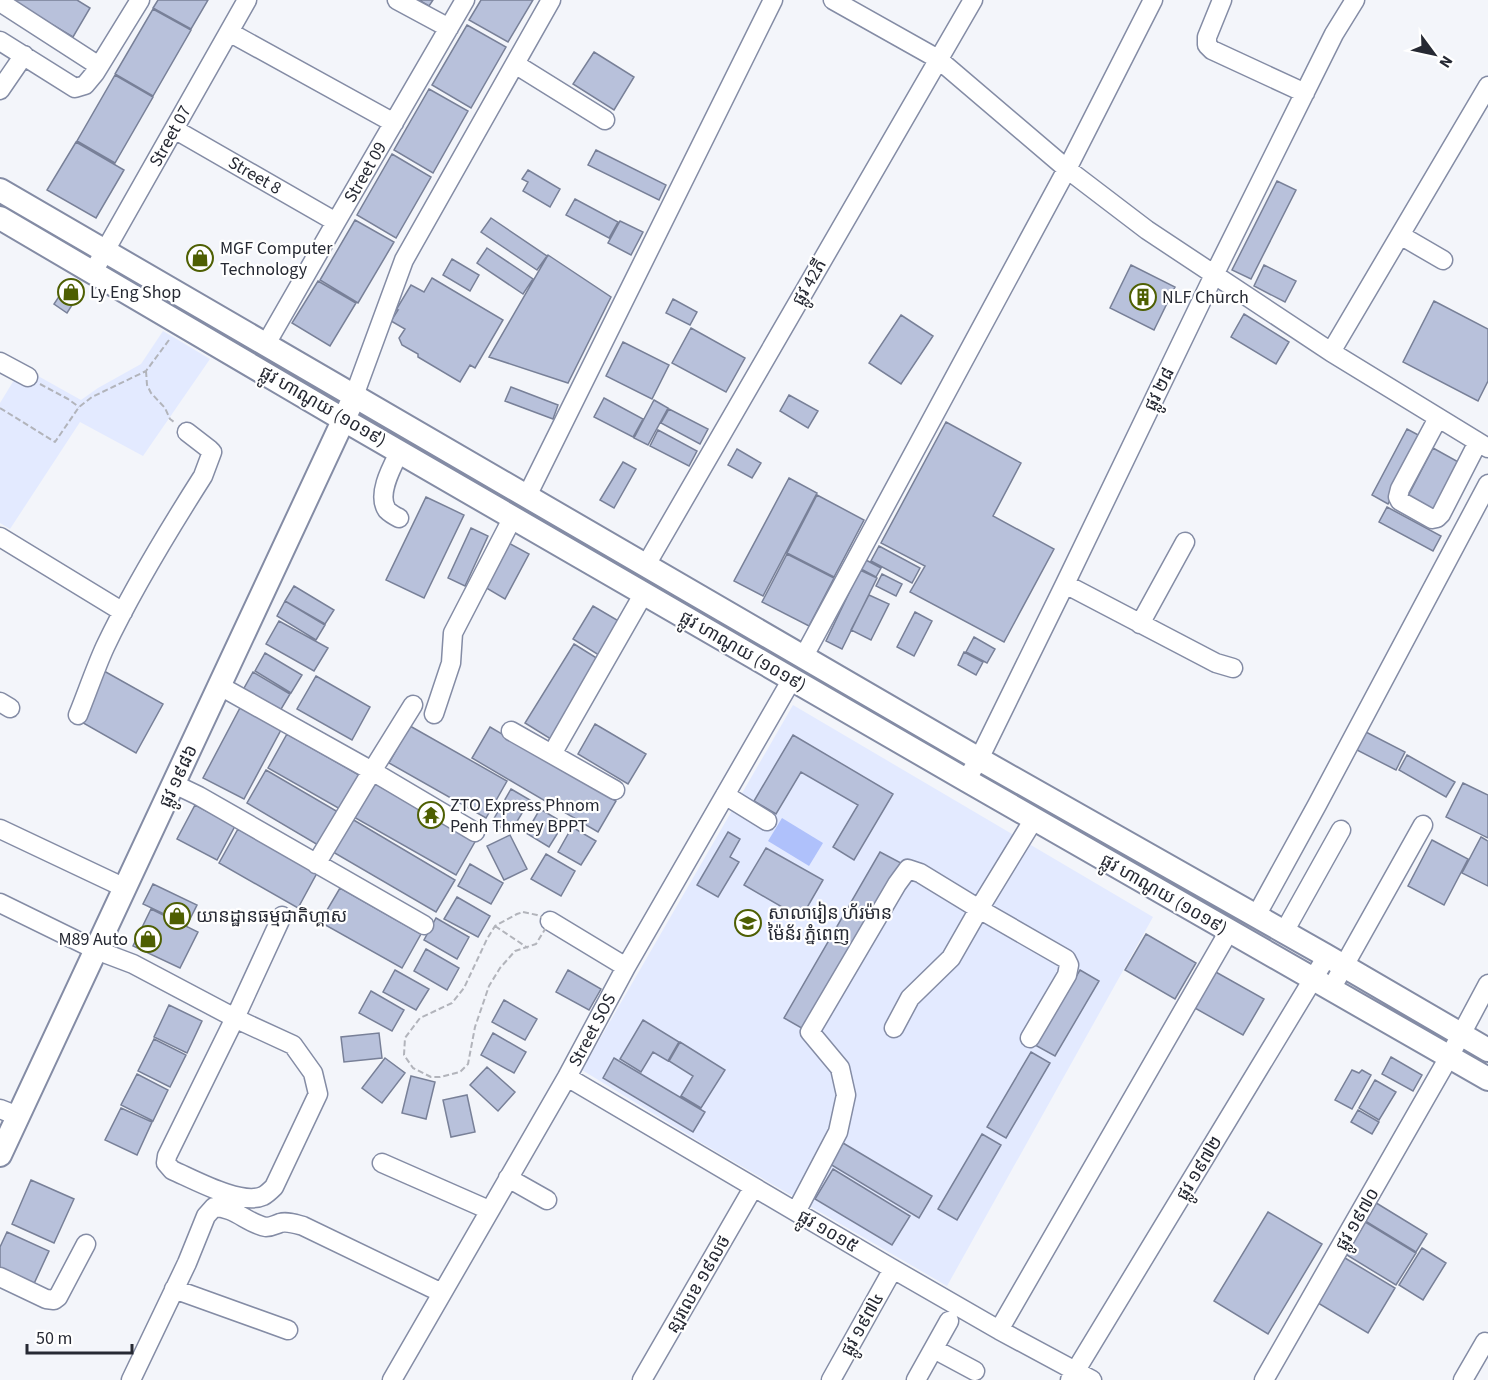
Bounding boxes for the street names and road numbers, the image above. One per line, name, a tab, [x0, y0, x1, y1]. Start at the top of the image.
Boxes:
street label: Street 07	[143, 101, 198, 171]
street label: Street 09	[338, 137, 393, 207]
street label: Street 8	[224, 150, 286, 201]
street label: ផ្លូវ 42ភី	[786, 254, 836, 312]
street label: ផ្លូវ ហាណូយ (១០១៩)	[253, 360, 391, 456]
street label: ផ្លូវ ២៨	[1138, 363, 1184, 417]
street label: ផ្លូវ ហាណូយ (១០១៩)	[673, 605, 811, 701]
street label: ផ្លូវ ១៩៨៦	[153, 741, 207, 813]
street label: ផ្លូវ ហាណូយ (១០១៩)	[1094, 848, 1232, 944]
street label: Street SOS	[563, 989, 622, 1071]
street label: ផ្លូវ ១៩៧២	[1170, 1131, 1231, 1207]
street label: ផ្លូវ ១៩៧០	[1329, 1183, 1388, 1257]
street label: ផ្លូវ ១០១៥	[791, 1204, 863, 1262]
street label: ន្ឡរលេខ ១៩លថ	[660, 1230, 737, 1338]
street label: ផ្លូវ ១៩៧៤	[835, 1288, 893, 1362]

